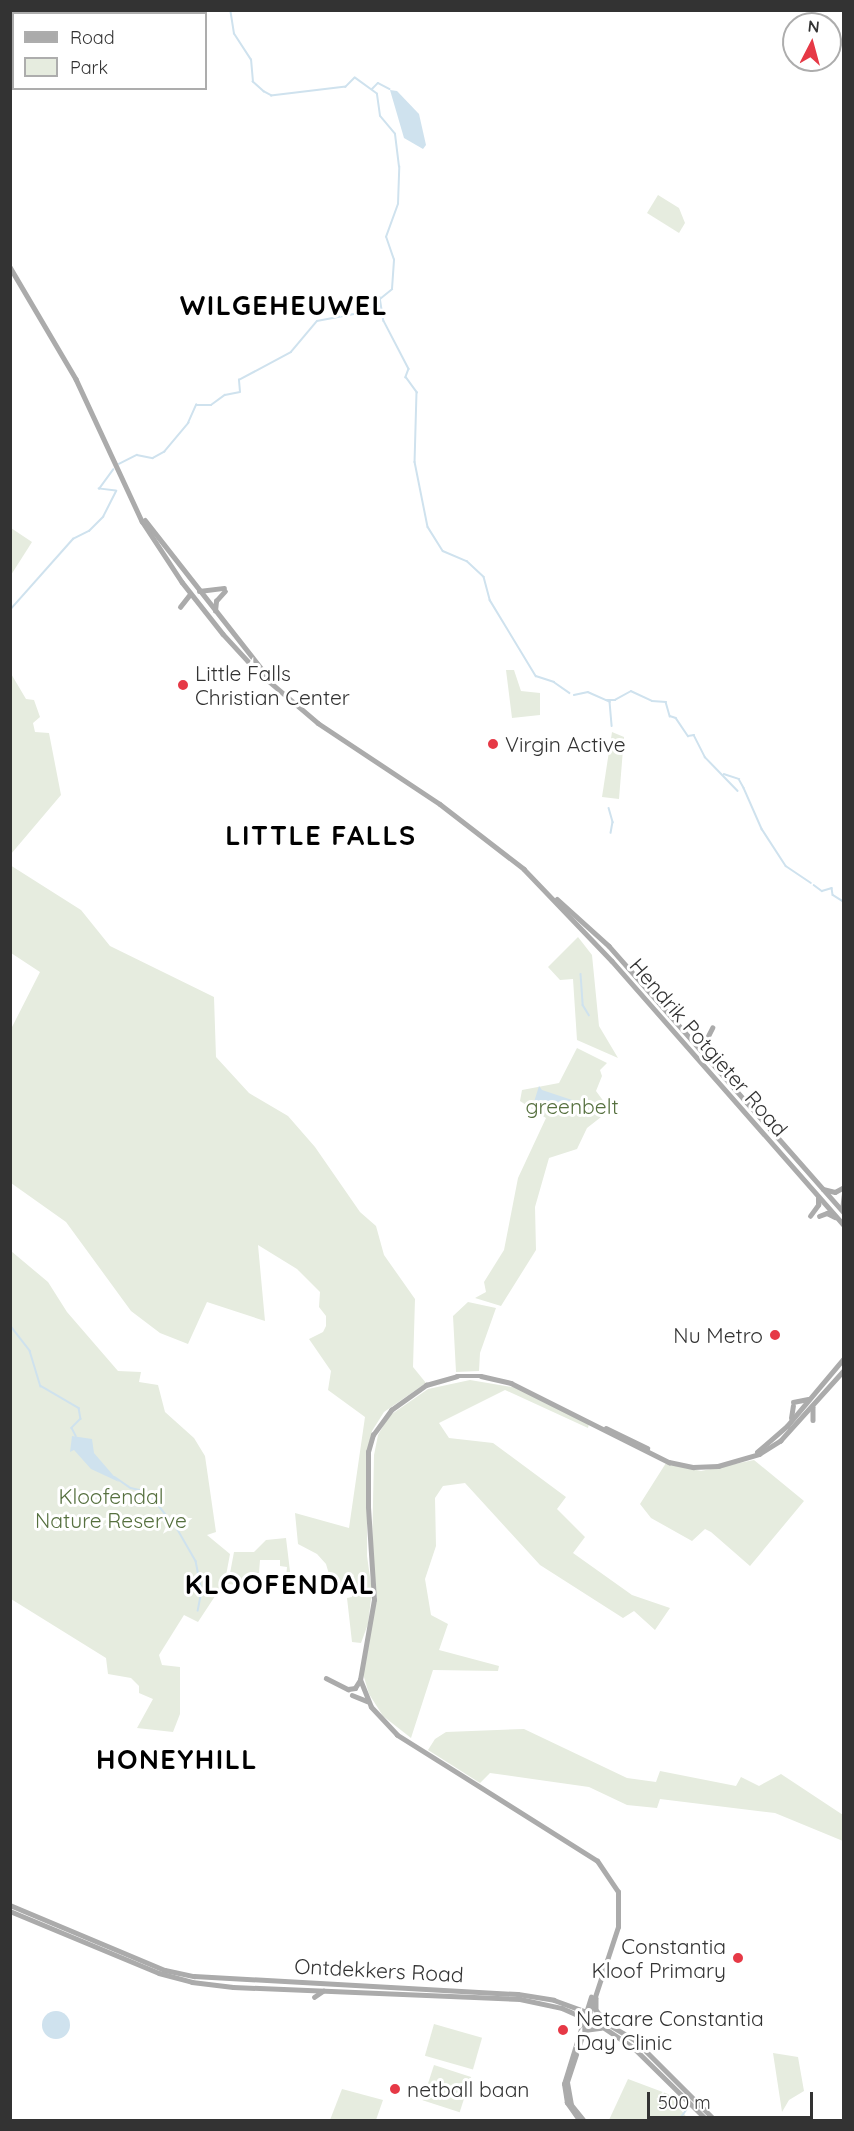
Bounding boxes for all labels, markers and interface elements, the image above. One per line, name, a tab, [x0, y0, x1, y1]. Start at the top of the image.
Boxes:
legend	[12, 12, 207, 90]
north arrow	[782, 12, 842, 72]
text: N	[807, 16, 821, 37]
text: Road	[70, 26, 115, 49]
text: Park	[70, 56, 108, 79]
district label: WILGEHEUWEL	[180, 290, 388, 322]
place label: Little Falls Christian Center	[195, 660, 350, 710]
marker: Little Falls Christian Center	[176, 678, 190, 692]
place label: Virgin Active	[505, 731, 626, 757]
marker: Virgin Active	[486, 737, 500, 751]
district label: LITTLE FALLS	[225, 820, 417, 852]
street label: Hendrik Potgieter Road	[625, 953, 793, 1141]
park label: greenbelt	[525, 1093, 619, 1119]
place label: Nu Metro	[673, 1322, 763, 1348]
marker: Nu Metro	[768, 1328, 782, 1342]
park label: Kloofendal Nature Reserve	[35, 1483, 187, 1533]
district label: KLOOFENDAL	[185, 1569, 375, 1601]
district label: HONEYHILL	[96, 1744, 258, 1776]
place label: Constantia Kloof Primary	[592, 1933, 726, 1983]
marker: Constantia Kloof Primary	[731, 1951, 745, 1965]
street label: Ontdekkers Road	[294, 1953, 464, 1987]
place label: Netcare Constantia Day Clinic	[576, 2005, 764, 2055]
marker: Netcare Constantia Day Clinic	[554, 2021, 572, 2039]
place label: netball baan	[407, 2076, 529, 2102]
scale bar	[650, 2080, 816, 2118]
marker: netball baan	[388, 2082, 402, 2096]
text: 500 m	[658, 2091, 711, 2114]

